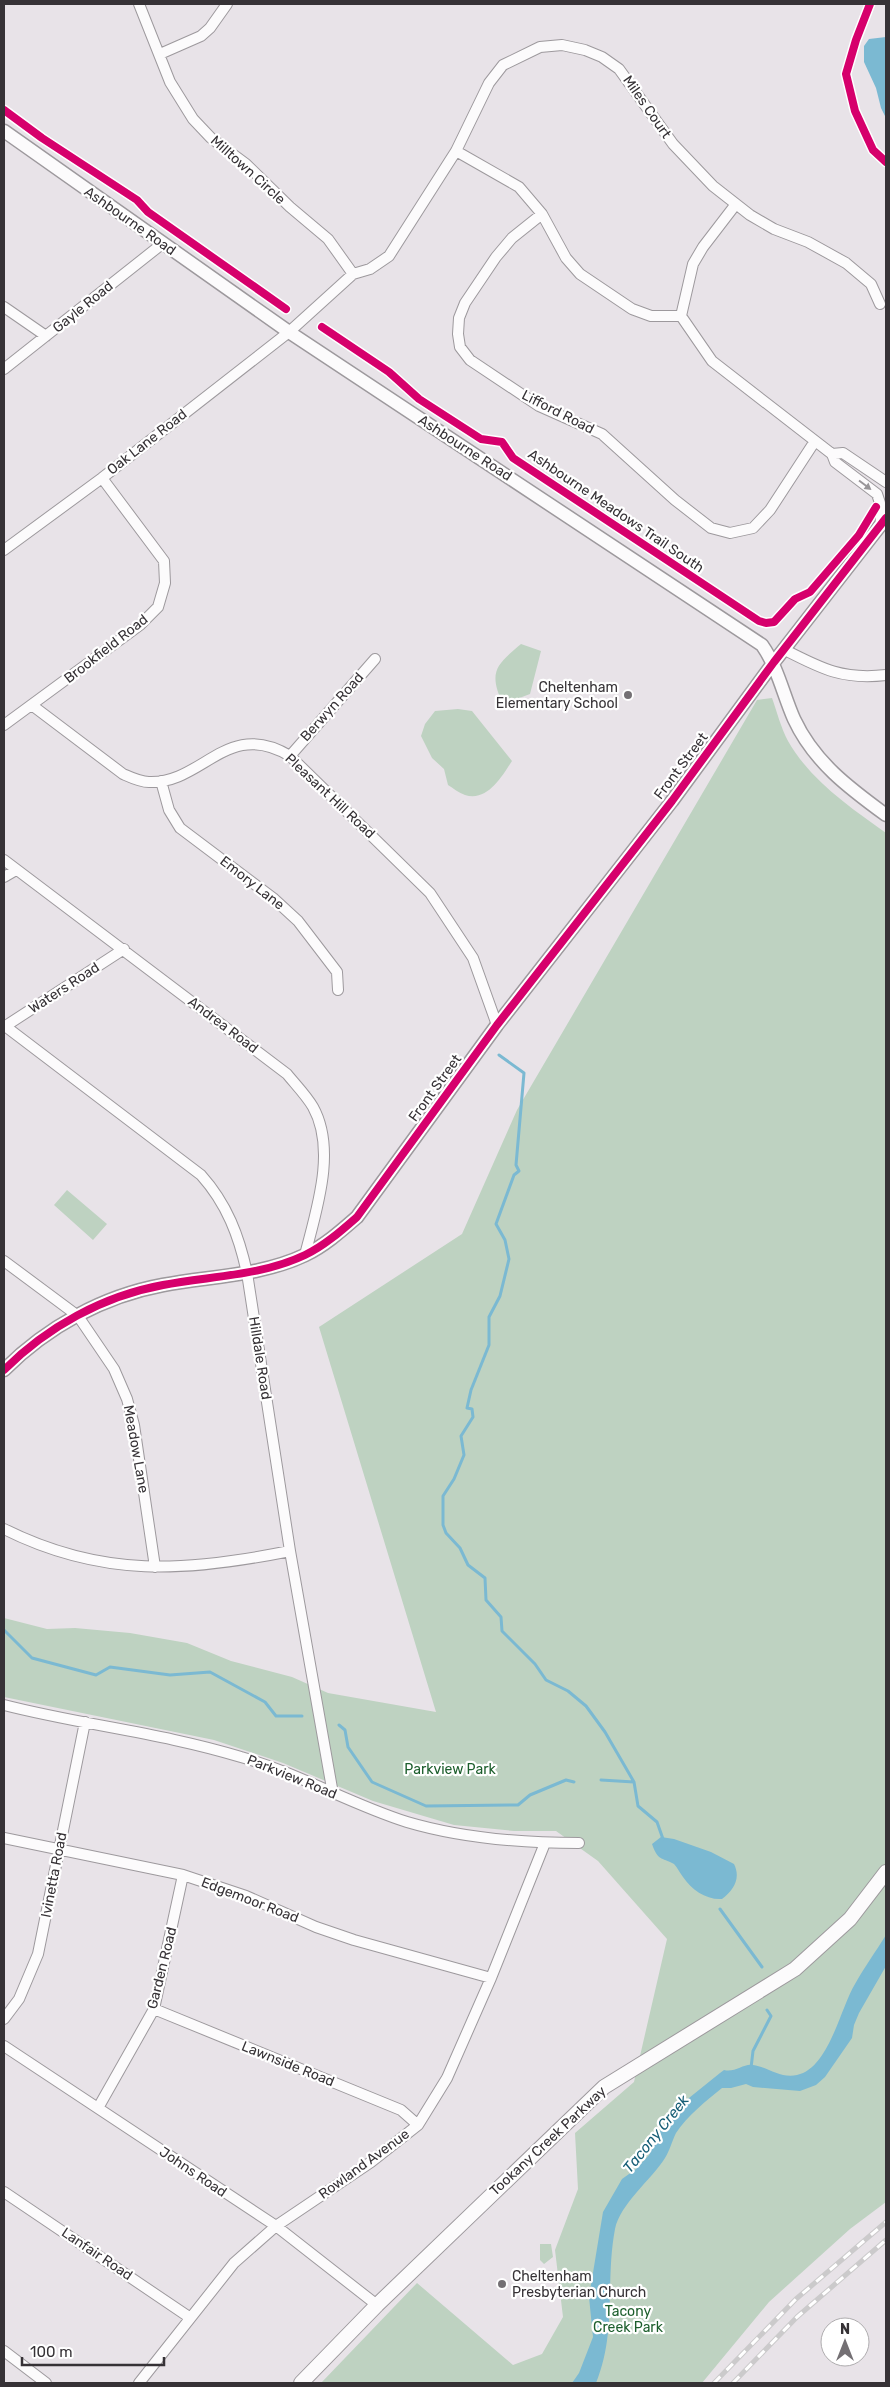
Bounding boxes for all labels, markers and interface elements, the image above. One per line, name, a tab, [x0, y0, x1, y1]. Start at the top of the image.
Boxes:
street label: Miles Court	[619, 72, 675, 142]
street label: Milltown Circle	[207, 132, 289, 208]
street label: Ashbourne Road	[81, 183, 179, 259]
street label: Gayle Road	[49, 278, 117, 336]
street label: Lifford Road	[519, 387, 597, 437]
street label: Oak Lane Road	[104, 406, 190, 478]
street label: Ashbourne Road	[415, 411, 515, 485]
street label: Ashbourne Meadows Trail South	[525, 446, 707, 576]
one-way arrow	[858, 479, 871, 490]
street label: Brookfield Road	[61, 611, 151, 687]
street label: Berwyn Road	[297, 669, 367, 745]
place label: Cheltenham Elementary School	[496, 679, 618, 712]
marker: Cheltenham Elementary School	[622, 689, 634, 701]
street label: Front Street	[650, 729, 712, 803]
street label: Pleasant Hill Road	[281, 750, 379, 842]
street label: Emory Lane	[216, 853, 288, 913]
street label: Waters Road	[25, 959, 103, 1017]
street label: Andrea Road	[185, 993, 261, 1057]
street label: Front Street	[405, 1051, 465, 1125]
street label: Hilldale Road	[245, 1315, 275, 1401]
street label: Meadow Lane	[120, 1404, 152, 1495]
street label: Parkview Road	[245, 1751, 339, 1803]
park label: Parkview Park	[404, 1761, 496, 1778]
street label: Ivinetta Road	[37, 1831, 71, 1919]
street label: Edgemoor Road	[199, 1874, 301, 1926]
street label: Garden Road	[144, 1925, 180, 2011]
street label: Lawnside Road	[239, 2038, 337, 2090]
street label: Tookany Creek Parkway	[486, 2082, 610, 2199]
water label: Tacony Creek	[619, 2091, 693, 2176]
street label: Rowland Avenue	[315, 2125, 413, 2203]
street label: Johns Road	[156, 2143, 230, 2201]
street label: Lanfair Road	[58, 2224, 136, 2284]
place label: Cheltenham Presbyterian Church	[512, 2268, 646, 2301]
marker: Cheltenham Presbyterian Church	[496, 2278, 508, 2290]
park label: Tacony Creek Park	[593, 2303, 664, 2336]
north arrow	[820, 2317, 870, 2367]
text: N	[840, 2321, 850, 2338]
scale bar	[22, 2334, 165, 2366]
text: 100 m	[30, 2343, 72, 2361]

